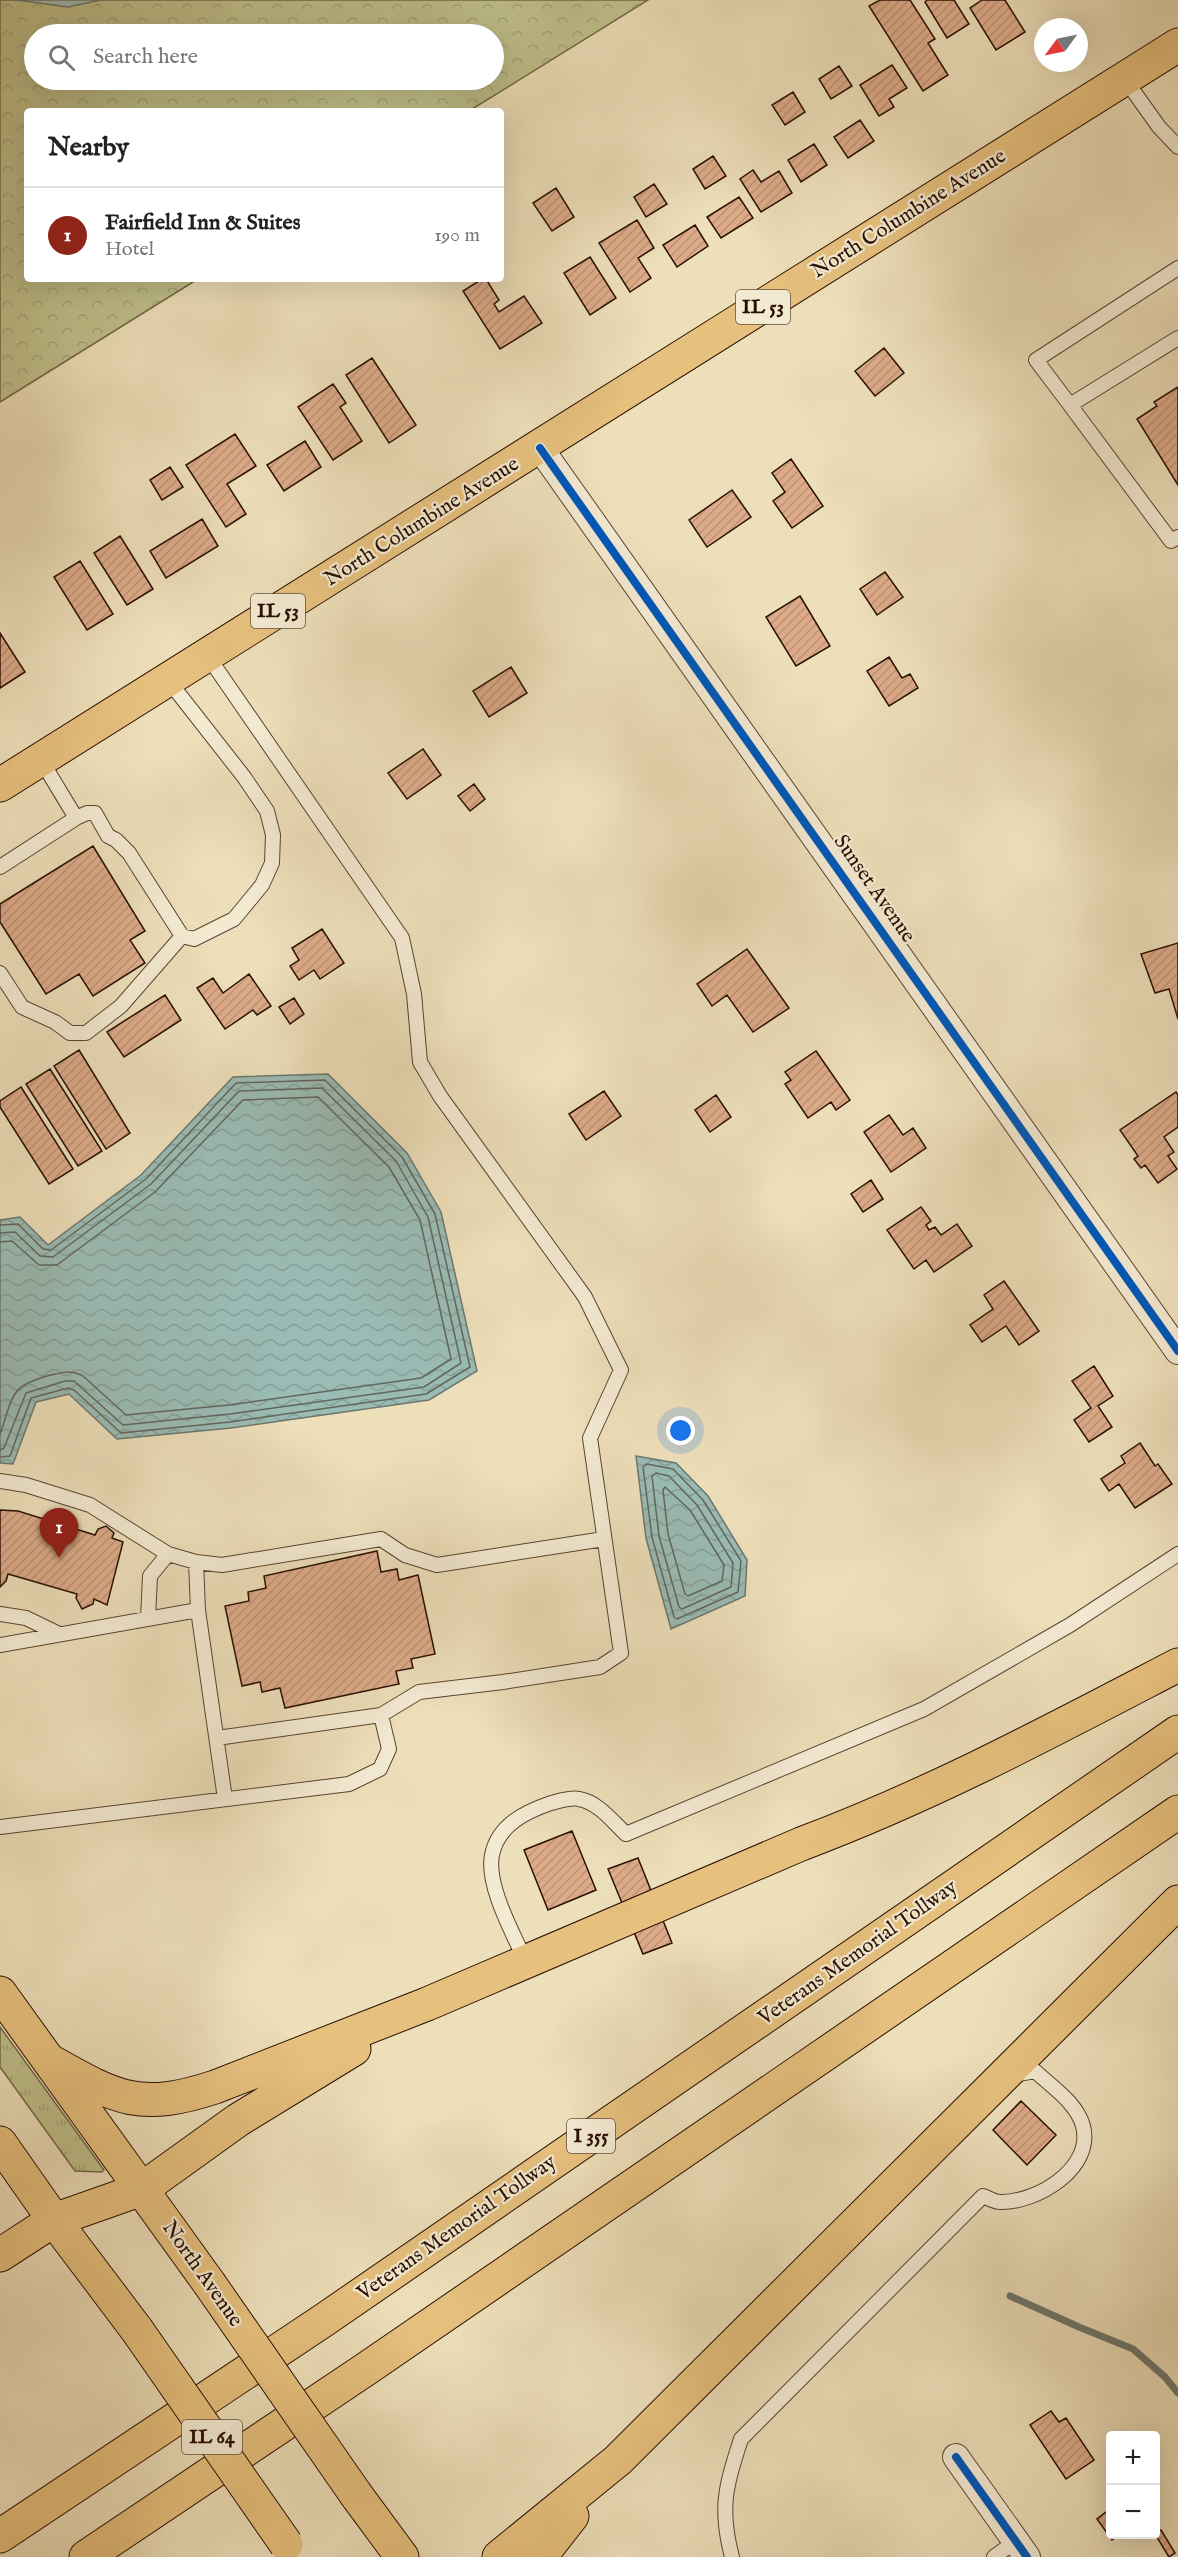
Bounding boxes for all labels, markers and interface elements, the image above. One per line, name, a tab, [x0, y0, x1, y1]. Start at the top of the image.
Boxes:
north arrow	[1034, 18, 1088, 72]
search box	[24, 24, 504, 90]
icon: search	[45, 41, 78, 74]
text: Search here	[93, 43, 198, 71]
text: Nearby	[48, 131, 129, 164]
street label: North Columbine Avenue	[807, 143, 1012, 285]
text: Fairfield Inn & Suites	[105, 209, 300, 237]
text: 1	[64, 223, 71, 248]
text: 190 m	[434, 223, 480, 248]
text: Hotel	[105, 237, 154, 262]
road number: IL 53	[736, 290, 790, 324]
street label: North Columbine Avenue	[320, 451, 525, 593]
road number: IL 53	[251, 594, 305, 628]
street label: Sunset Avenue	[827, 830, 921, 949]
your location	[666, 1416, 695, 1445]
pin: 1	[40, 1508, 78, 1558]
street label: Veterans Memorial Tollway	[752, 1874, 963, 2033]
road number: I 355	[567, 2119, 615, 2153]
street label: Veterans Memorial Tollway	[351, 2149, 562, 2308]
street label: North Avenue	[155, 2216, 249, 2333]
road number: IL 64	[182, 2420, 242, 2454]
map controls	[1106, 2431, 1160, 2539]
button: +	[1106, 2431, 1160, 2485]
button: −	[1106, 2485, 1160, 2539]

